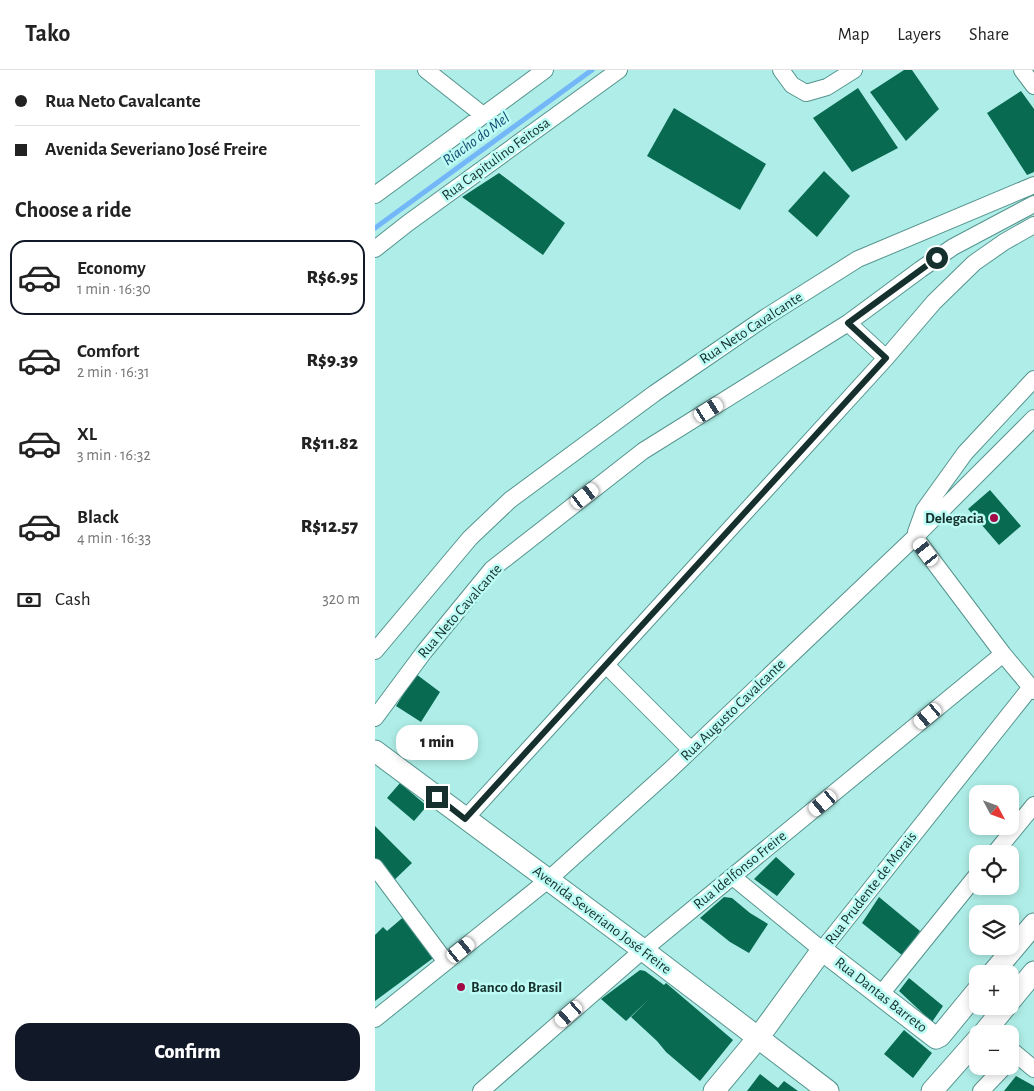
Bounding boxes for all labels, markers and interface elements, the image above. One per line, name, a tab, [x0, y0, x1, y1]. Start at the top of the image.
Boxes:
text: Tako	[25, 22, 70, 46]
text: Map	[838, 26, 869, 44]
text: Layers	[897, 26, 941, 44]
text: Share	[969, 26, 1009, 44]
text: Rua Neto Cavalcante	[45, 92, 201, 111]
water label: Riacho do Mel	[440, 109, 512, 169]
street label: Rua Capitulino Feitosa	[439, 115, 553, 203]
text: Avenida Severiano José Freire	[45, 140, 267, 159]
text: Choose a ride	[15, 199, 131, 221]
route start	[926, 247, 948, 269]
icon: car	[17, 255, 62, 300]
text: Economy	[77, 259, 146, 278]
text: R$6.95	[307, 268, 358, 287]
text: 1 min · 16:30	[77, 281, 151, 297]
street label: Rua Neto Cavalcante	[697, 289, 805, 367]
icon: car	[17, 338, 62, 383]
text: Comfort	[77, 342, 139, 361]
text: R$9.39	[306, 351, 358, 370]
text: 2 min · 16:31	[77, 364, 150, 380]
car	[692, 396, 725, 424]
icon: car	[17, 421, 62, 466]
text: XL	[77, 425, 97, 444]
text: R$11.82	[301, 434, 358, 453]
text: 3 min · 16:32	[77, 447, 151, 463]
car	[568, 481, 601, 511]
icon: car	[17, 504, 62, 549]
text: Black	[77, 508, 119, 527]
place label: Delegacia	[925, 511, 984, 526]
marker: Delegacia	[988, 512, 1000, 524]
text: R$12.57	[301, 517, 358, 536]
text: 4 min · 16:33	[77, 530, 151, 546]
car	[910, 536, 941, 568]
street label: Rua Neto Cavalcante	[415, 561, 505, 661]
icon: cash	[15, 586, 43, 614]
text: Cash	[55, 590, 91, 609]
text: 320 m	[322, 591, 360, 607]
street label: Rua Augusto Cavalcante	[678, 656, 788, 764]
car	[911, 701, 944, 731]
callout: 1 min	[396, 724, 478, 760]
text: 1 min	[420, 734, 454, 750]
north arrow	[969, 785, 1019, 835]
map controls	[969, 785, 1019, 1075]
route end	[426, 786, 448, 808]
car	[806, 788, 839, 818]
street label: Rua Idelfonso Freire	[691, 828, 789, 912]
street label: Rua Prudente de Morais	[823, 829, 919, 947]
button: locate	[969, 845, 1019, 895]
street label: Avenida Severiano José Freire	[530, 863, 674, 977]
button: layers	[969, 905, 1019, 955]
car	[444, 935, 477, 965]
street label: Rua Dantas Barreto	[832, 954, 930, 1036]
button: +	[969, 965, 1019, 1015]
place label: Banco do Brasil	[471, 980, 562, 995]
marker: Banco do Brasil	[455, 981, 467, 993]
car	[552, 998, 585, 1030]
button: Confirm	[15, 1023, 360, 1081]
button: −	[969, 1025, 1019, 1075]

